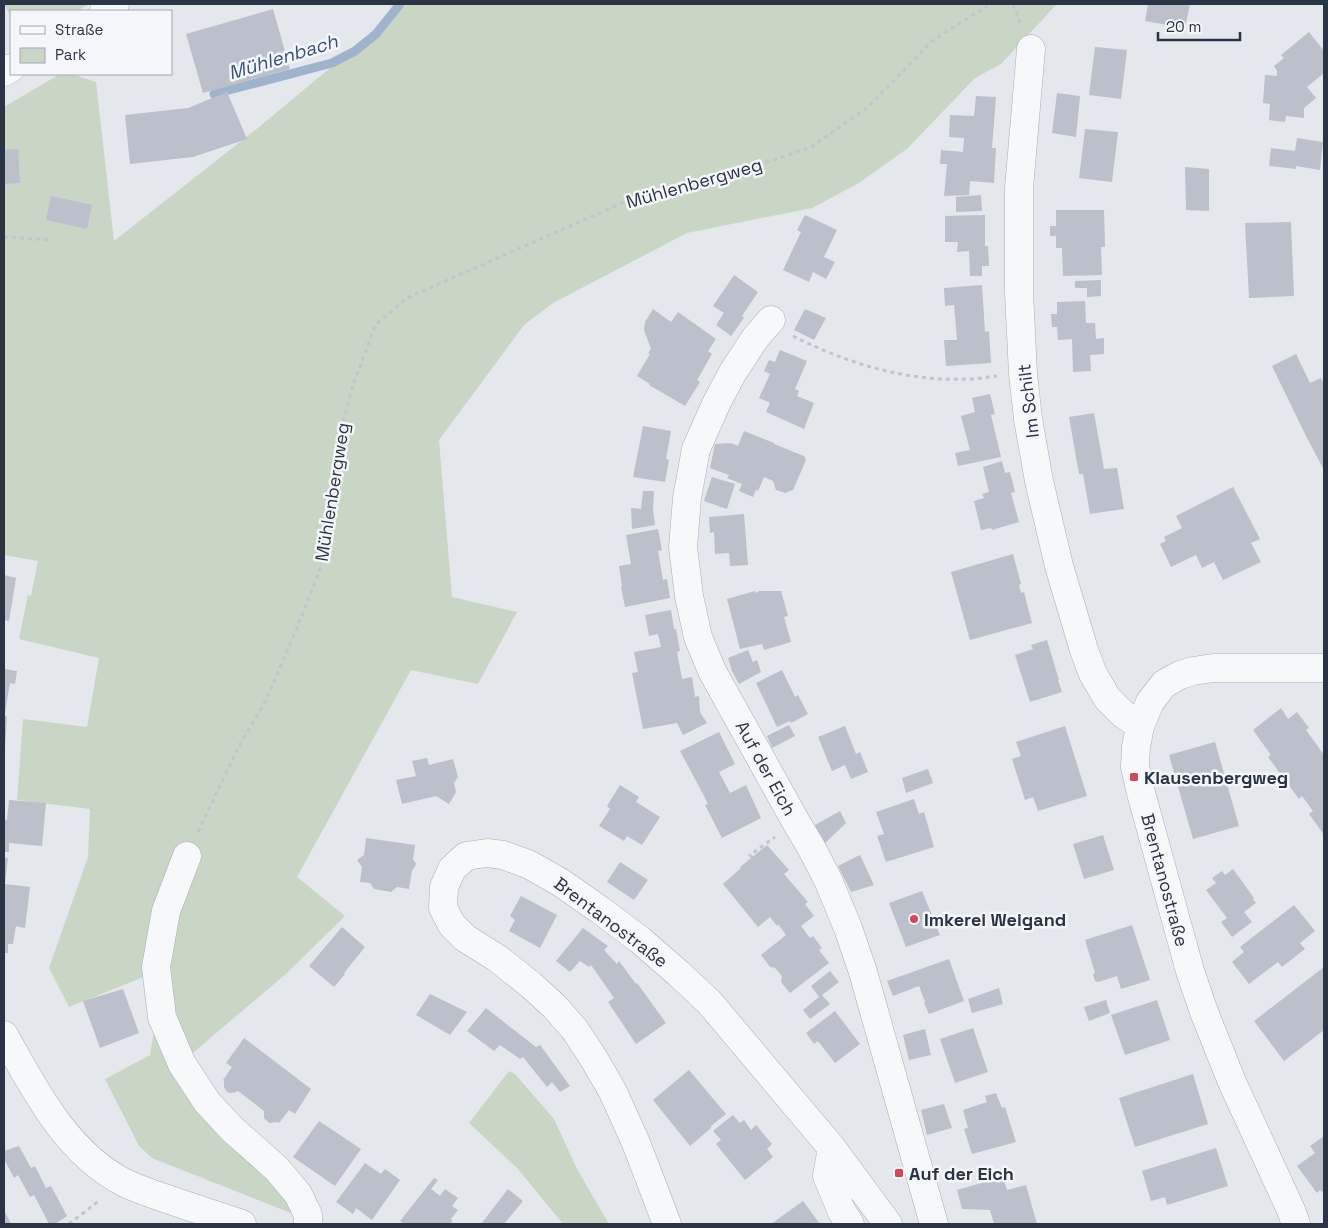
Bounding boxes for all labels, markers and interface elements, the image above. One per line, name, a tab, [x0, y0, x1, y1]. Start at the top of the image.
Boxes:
legend	[10, 10, 172, 75]
scale bar	[1158, 10, 1240, 42]
text: 20 m	[1166, 17, 1201, 36]
text: Straße	[55, 20, 104, 39]
water label: Mühlenbach	[225, 28, 341, 86]
text: Park	[55, 45, 86, 64]
street label: Mühlenbergweg	[623, 153, 765, 213]
street label: Im Schilt	[1012, 363, 1044, 439]
street label: Mühlenbergweg	[310, 421, 354, 563]
street label: Auf der Eich	[731, 717, 801, 819]
place label: Klausenbergweg	[1144, 766, 1288, 789]
marker: Klausenbergweg	[1128, 771, 1140, 783]
street label: Brentanostraße	[1136, 811, 1194, 949]
street label: Brentanostraße	[549, 872, 673, 972]
place label: Imkerei Weigand	[924, 908, 1066, 931]
marker: Imkerei Weigand	[908, 913, 920, 925]
place label: Auf der Eich	[909, 1162, 1014, 1185]
marker: Auf der Eich	[893, 1167, 905, 1179]

